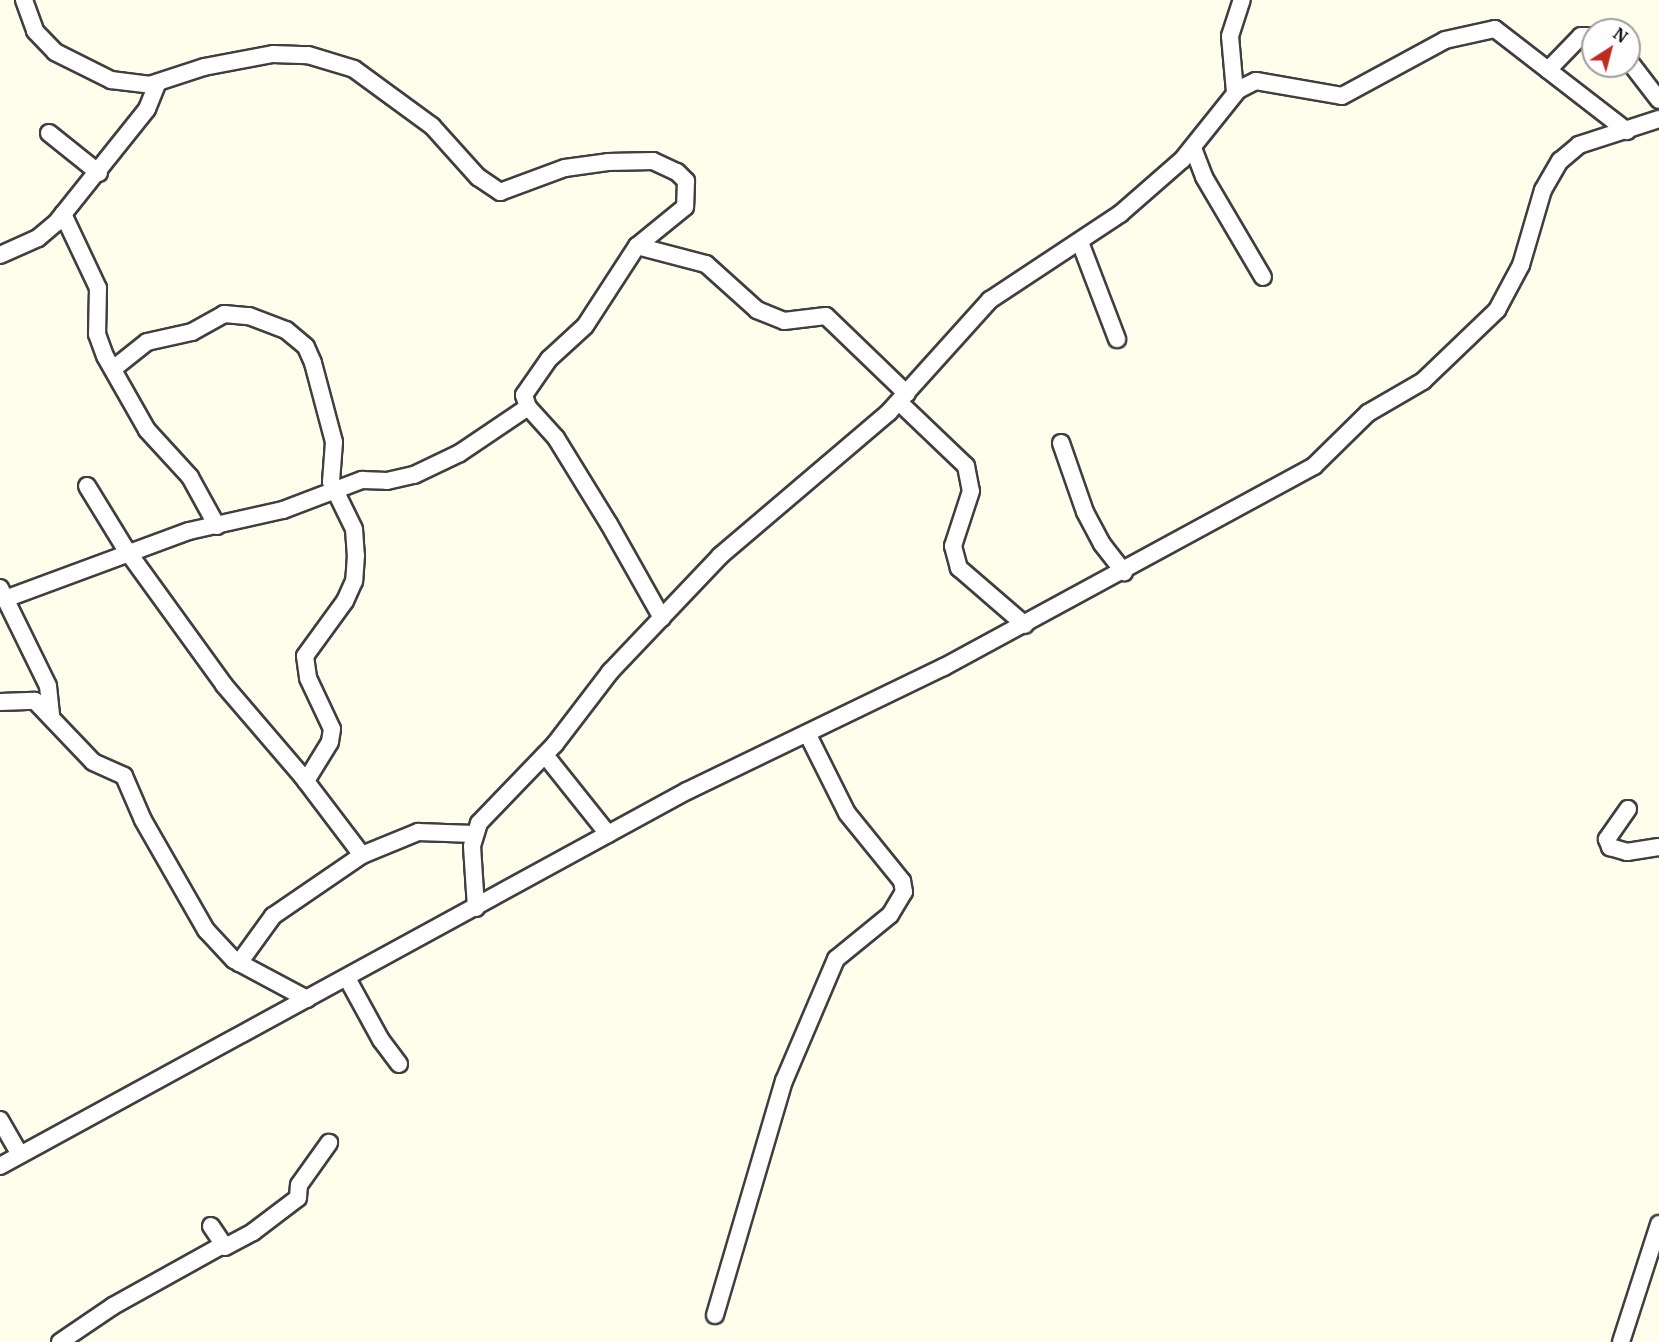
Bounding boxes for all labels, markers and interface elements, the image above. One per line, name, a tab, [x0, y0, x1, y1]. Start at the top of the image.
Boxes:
north arrow	[1581, 18, 1641, 78]
text: N	[1609, 23, 1631, 47]

